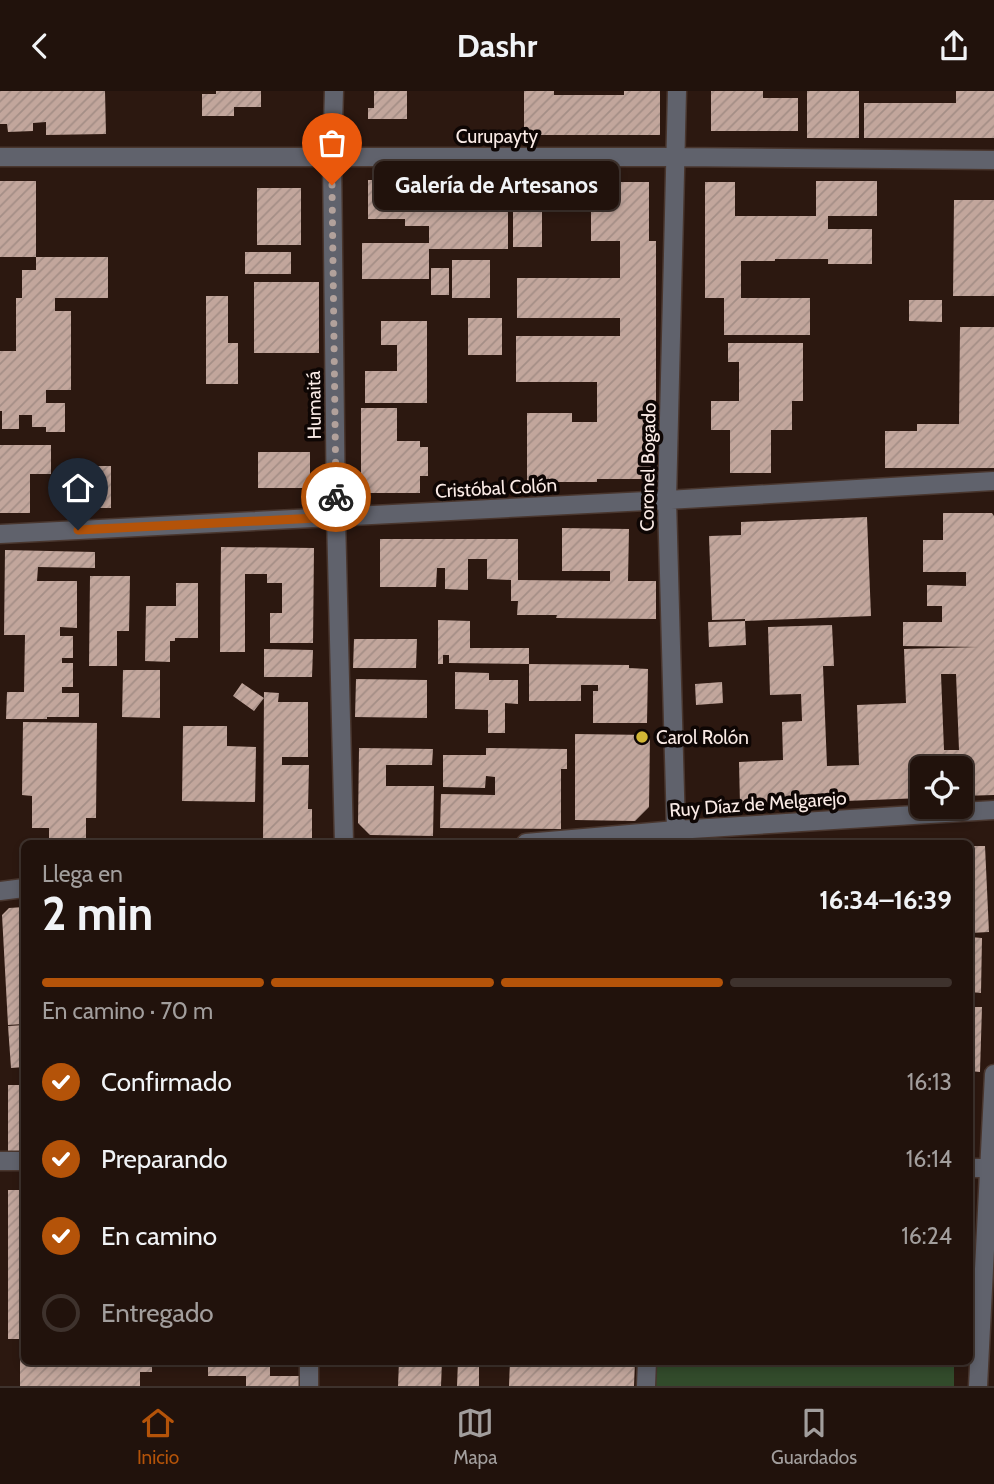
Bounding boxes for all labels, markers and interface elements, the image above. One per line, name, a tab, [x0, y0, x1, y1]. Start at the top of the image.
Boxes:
text: Dashr	[457, 26, 537, 65]
icon: back	[21, 27, 59, 65]
icon: share	[935, 27, 973, 65]
pin	[302, 113, 362, 185]
icon: bag	[313, 124, 351, 162]
street label: Curupayty	[456, 125, 539, 148]
callout: Galería de Artesanos	[374, 161, 619, 210]
text: Galería de Artesanos	[395, 171, 598, 199]
street label: Humaitá	[302, 371, 326, 439]
street label: Coronel Bogado	[635, 403, 661, 531]
pin	[48, 458, 108, 530]
courier	[301, 462, 371, 532]
icon: home	[59, 469, 97, 507]
street label: Cristóbal Colón	[434, 473, 558, 503]
icon: bike	[317, 478, 355, 516]
place label: Carol Rolón	[656, 726, 749, 749]
marker: Carol Rolón	[634, 729, 650, 745]
map controls	[910, 756, 973, 819]
button: locate	[910, 756, 973, 819]
street label: Ruy Díaz de Melgarejo	[669, 786, 847, 822]
text: Llega en	[42, 860, 123, 888]
text: 16:34–16:39	[819, 884, 952, 916]
text: 2 min	[42, 886, 153, 942]
text: En camino · 70 m	[42, 997, 213, 1025]
icon: check	[42, 1063, 80, 1101]
text: Confirmado	[101, 1066, 232, 1098]
text: 16:13	[907, 1068, 952, 1096]
icon: check	[42, 1140, 80, 1178]
text: Preparando	[101, 1143, 228, 1175]
text: 16:14	[906, 1145, 952, 1173]
icon: check	[42, 1217, 80, 1255]
text: En camino	[101, 1220, 217, 1252]
text: 16:24	[901, 1222, 952, 1250]
text: Entregado	[101, 1297, 214, 1329]
tab: Inicio	[137, 1404, 179, 1469]
tab: Mapa	[453, 1404, 497, 1469]
tab: Guardados	[771, 1404, 857, 1469]

